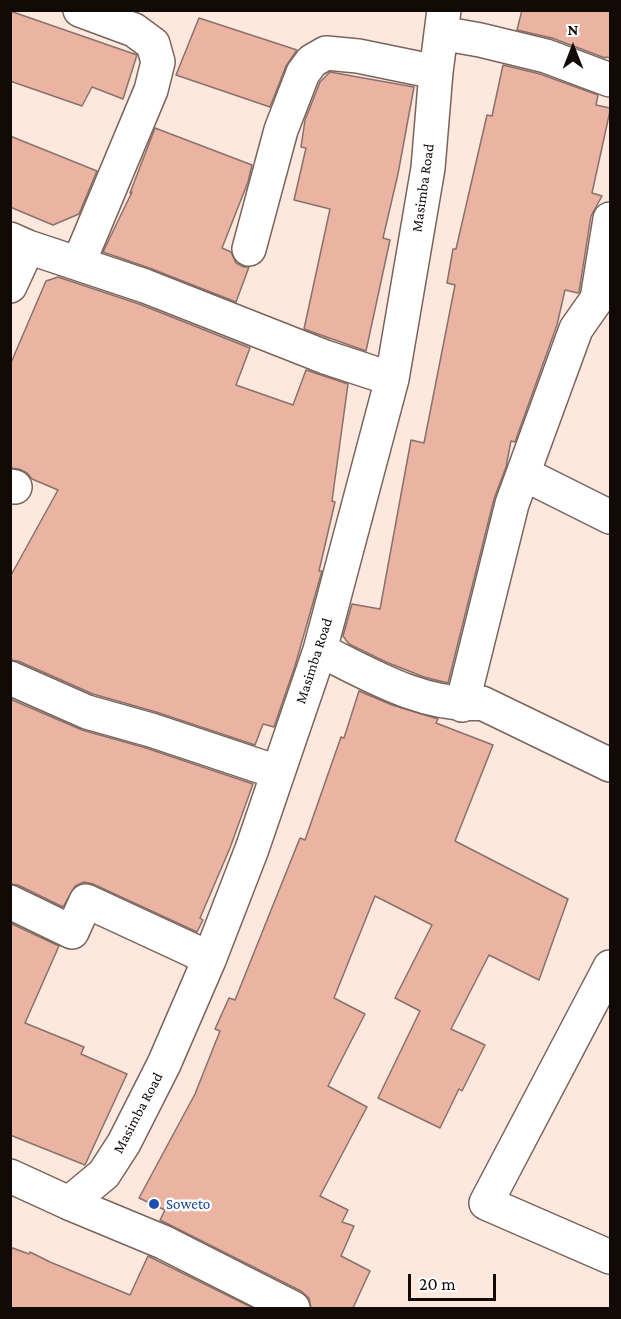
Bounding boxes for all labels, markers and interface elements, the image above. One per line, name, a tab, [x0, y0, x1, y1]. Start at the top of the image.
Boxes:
north arrow	[543, 18, 603, 78]
text: N	[568, 21, 578, 38]
street label: Masimba Road	[408, 143, 438, 233]
street label: Masimba Road	[292, 616, 336, 706]
street label: Masimba Road	[109, 1069, 167, 1157]
place label: Soweto	[166, 1195, 210, 1213]
marker: Soweto	[147, 1197, 161, 1211]
scale bar	[411, 1262, 500, 1300]
text: 20 m	[419, 1274, 456, 1294]

